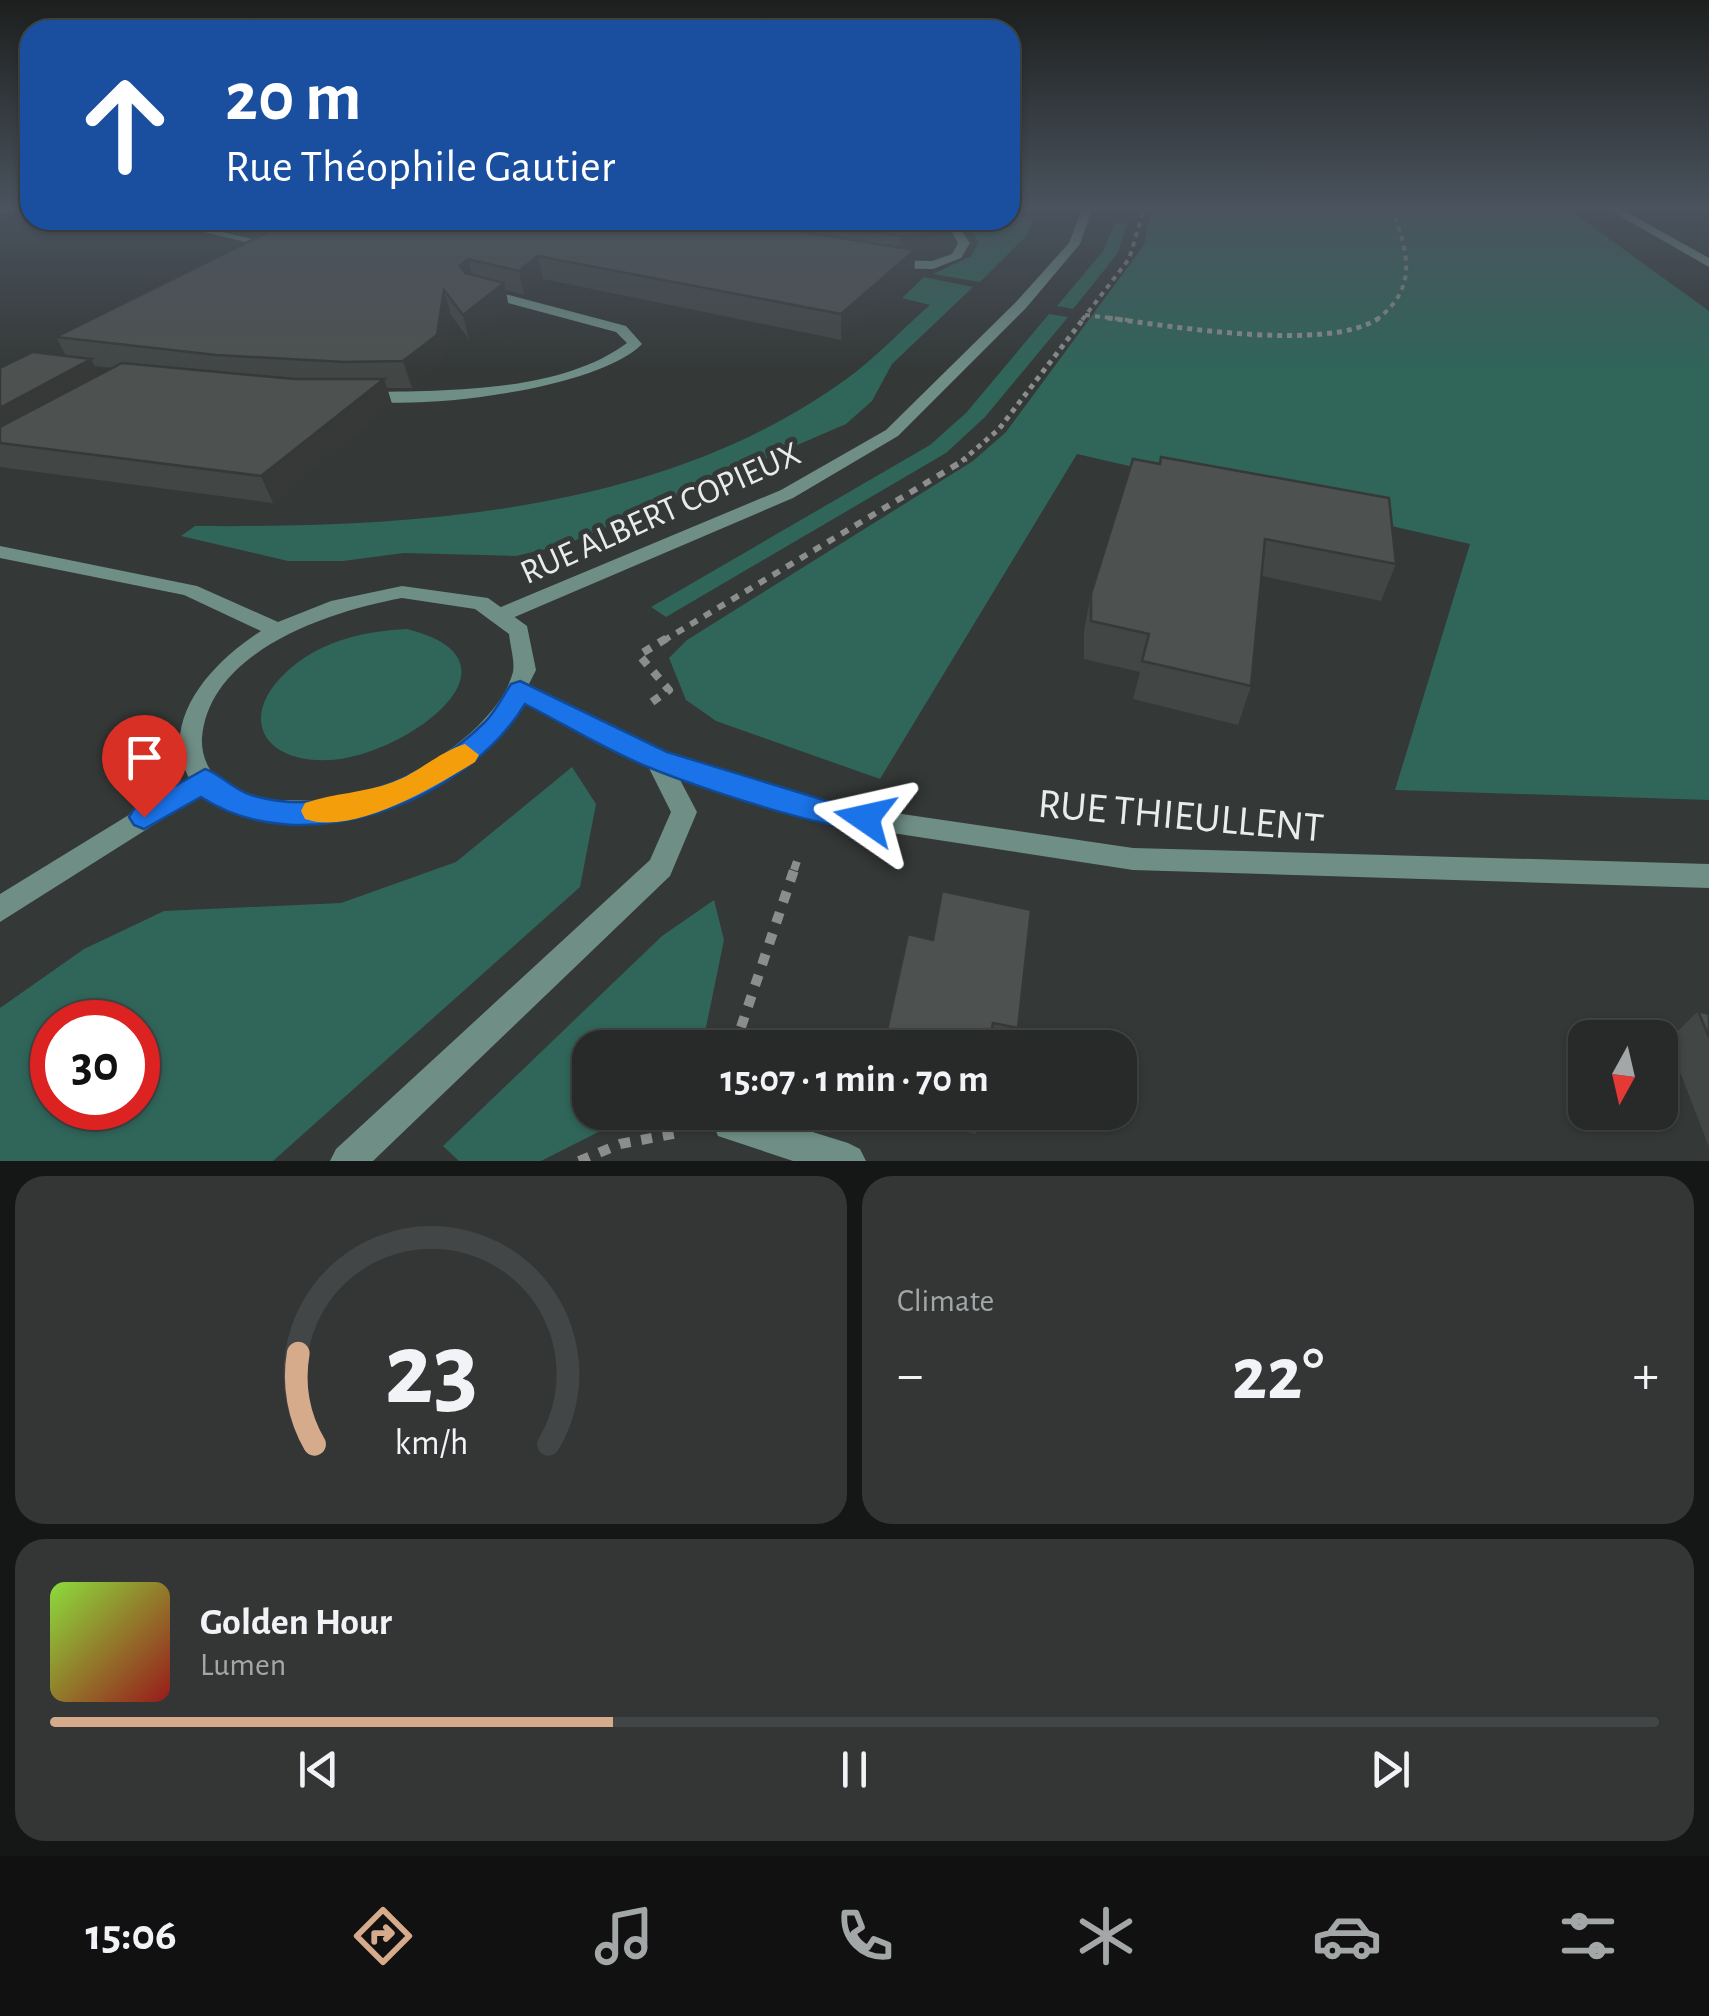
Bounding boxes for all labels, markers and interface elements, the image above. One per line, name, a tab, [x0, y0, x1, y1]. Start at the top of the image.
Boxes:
icon: ahead	[60, 60, 190, 190]
text: 20 m	[225, 63, 362, 133]
text: Rue Théophile Gautier	[225, 145, 615, 190]
street label: RUE ALBERT COPIEUX	[515, 436, 806, 591]
pin	[102, 715, 187, 818]
icon: arrive	[117, 730, 172, 785]
position arrow	[813, 766, 917, 870]
street label: RUE THIEULLENT	[1036, 783, 1326, 849]
speed limit sign: 30	[30, 1000, 160, 1130]
north arrow	[1568, 1020, 1678, 1130]
map controls	[1568, 1020, 1678, 1130]
text: 15:07 · 1 min · 70 m	[720, 1061, 989, 1099]
text: Climate	[897, 1285, 994, 1317]
text: 23	[384, 1319, 478, 1423]
text: 22°	[1232, 1338, 1324, 1413]
text: −	[897, 1348, 923, 1403]
text: +	[1633, 1348, 1659, 1403]
text: km/h	[394, 1425, 468, 1461]
text: Golden Hour	[200, 1604, 392, 1642]
text: Lumen	[200, 1649, 286, 1681]
icon: previous	[291, 1742, 346, 1797]
icon: pause	[827, 1742, 882, 1797]
icon: next	[1363, 1742, 1418, 1797]
icon: directions	[348, 1901, 418, 1971]
icon: music	[589, 1901, 659, 1971]
icon: phone	[830, 1901, 900, 1971]
icon: climate	[1071, 1901, 1141, 1971]
icon: car	[1312, 1901, 1382, 1971]
icon: filters	[1553, 1901, 1623, 1971]
text: 15:06	[86, 1913, 177, 1958]

